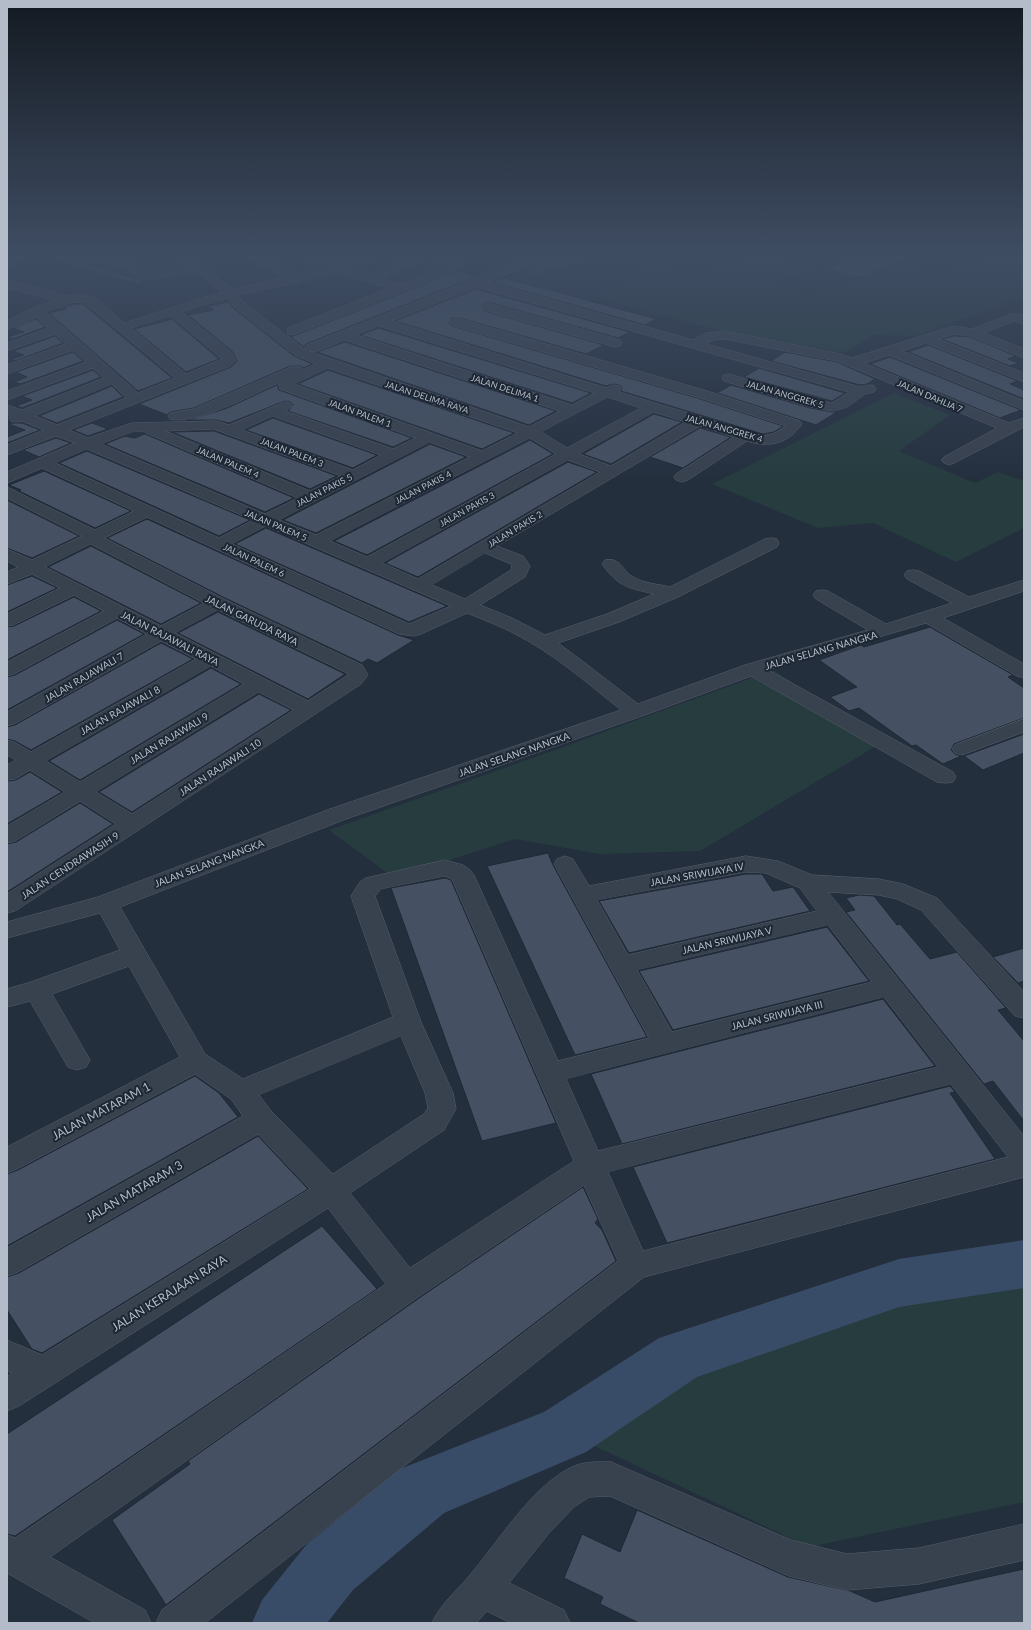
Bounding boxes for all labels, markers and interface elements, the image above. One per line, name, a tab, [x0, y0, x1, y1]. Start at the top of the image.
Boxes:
street label: JALAN DELIMA 1	[470, 372, 540, 404]
street label: JALAN DAHLIA 7	[896, 377, 964, 415]
street label: JALAN DELIMA RAYA	[384, 378, 471, 416]
street label: JALAN ANGGREK 5	[745, 378, 825, 410]
street label: JALAN PALEM 1	[327, 396, 393, 430]
street label: JALAN ANGGREK 4	[684, 412, 764, 444]
street label: JALAN PALEM 3	[259, 435, 325, 469]
street label: JALAN PALEM 4	[195, 444, 261, 480]
street label: JALAN PAKIS 4	[393, 468, 453, 506]
street label: JALAN PAKIS 5	[294, 471, 354, 509]
street label: JALAN PAKIS 3	[437, 489, 497, 529]
street label: JALAN PALEM 5	[243, 507, 309, 543]
street label: JALAN PAKIS 2	[486, 508, 544, 550]
street label: JALAN PALEM 6	[222, 541, 286, 579]
street label: JALAN GARUDA RAYA	[204, 592, 301, 648]
street label: JALAN RAJAWALI RAYA	[119, 608, 221, 668]
street label: JALAN SELANG NANGKA	[763, 628, 879, 672]
street label: JALAN RAJAWALI 7	[42, 649, 126, 705]
street label: JALAN RAJAWALI 8	[78, 683, 162, 737]
street label: JALAN RAJAWALI 9	[128, 710, 211, 766]
street label: JALAN SELANG NANGKA	[457, 729, 571, 779]
street label: JALAN RAJAWALI 10	[177, 736, 263, 798]
street label: JALAN CENDRAWASIH 9	[19, 829, 121, 901]
street label: JALAN SELANG NANGKA	[153, 836, 266, 889]
street label: JALAN SRIWIJAYA IV	[649, 860, 745, 888]
street label: JALAN SRIWIJAYA V	[681, 924, 773, 956]
street label: JALAN SRIWIJAYA III	[730, 998, 824, 1032]
street label: JALAN MATARAM 1	[49, 1079, 153, 1143]
street label: JALAN MATARAM 3	[83, 1157, 185, 1225]
street label: JALAN KERAJAAN RAYA	[109, 1251, 230, 1335]

